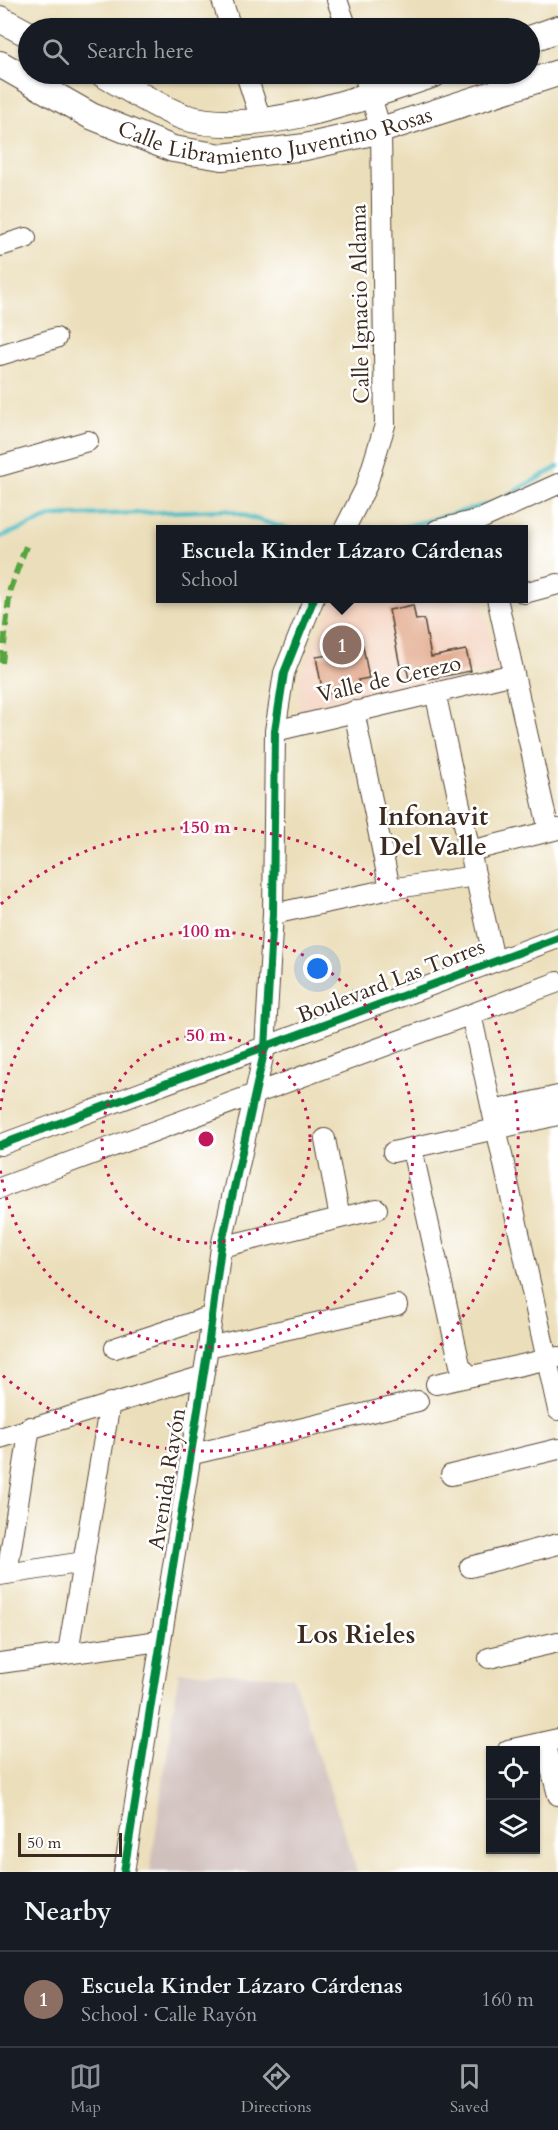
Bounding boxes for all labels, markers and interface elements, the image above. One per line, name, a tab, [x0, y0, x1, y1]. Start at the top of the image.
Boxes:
search box	[18, 18, 540, 84]
icon: search	[39, 35, 72, 68]
text: Search here	[87, 36, 194, 66]
street label: Calle Libramiento Juventino Rosas	[113, 99, 436, 173]
street label: Calle Ignacio Aldama	[343, 203, 377, 404]
popup	[156, 525, 528, 603]
text: Escuela Kinder Lázaro Cárdenas	[181, 536, 503, 566]
text: School	[181, 566, 238, 593]
pin: 1	[322, 622, 362, 668]
street label: Valle de Cerezo	[314, 648, 464, 710]
district label: Infonavit Del Valle	[378, 799, 488, 864]
text: 150 m	[181, 815, 231, 840]
text: 100 m	[181, 919, 231, 944]
street label: Boulevard Las Torres	[293, 931, 489, 1031]
your location	[303, 954, 332, 983]
text: 50 m	[186, 1023, 226, 1048]
centre of rings	[196, 1129, 216, 1149]
street label: Avenida Rayón	[141, 1405, 193, 1552]
district label: Los Rieles	[297, 1617, 415, 1652]
map controls	[486, 1746, 540, 1854]
button: locate	[486, 1746, 540, 1800]
button: layers	[486, 1800, 540, 1854]
scale bar	[18, 1830, 122, 1858]
text: 50 m	[27, 1832, 61, 1854]
text: Nearby	[24, 1894, 112, 1929]
text: Escuela Kinder Lázaro Cárdenas	[81, 1971, 403, 2001]
text: 1	[38, 1986, 49, 2013]
text: 160 m	[481, 1986, 534, 2013]
text: School · Calle Rayón	[81, 2001, 257, 2028]
tab: Map	[69, 2060, 102, 2118]
tab: Directions	[241, 2060, 311, 2118]
tab: Saved	[450, 2060, 489, 2118]

